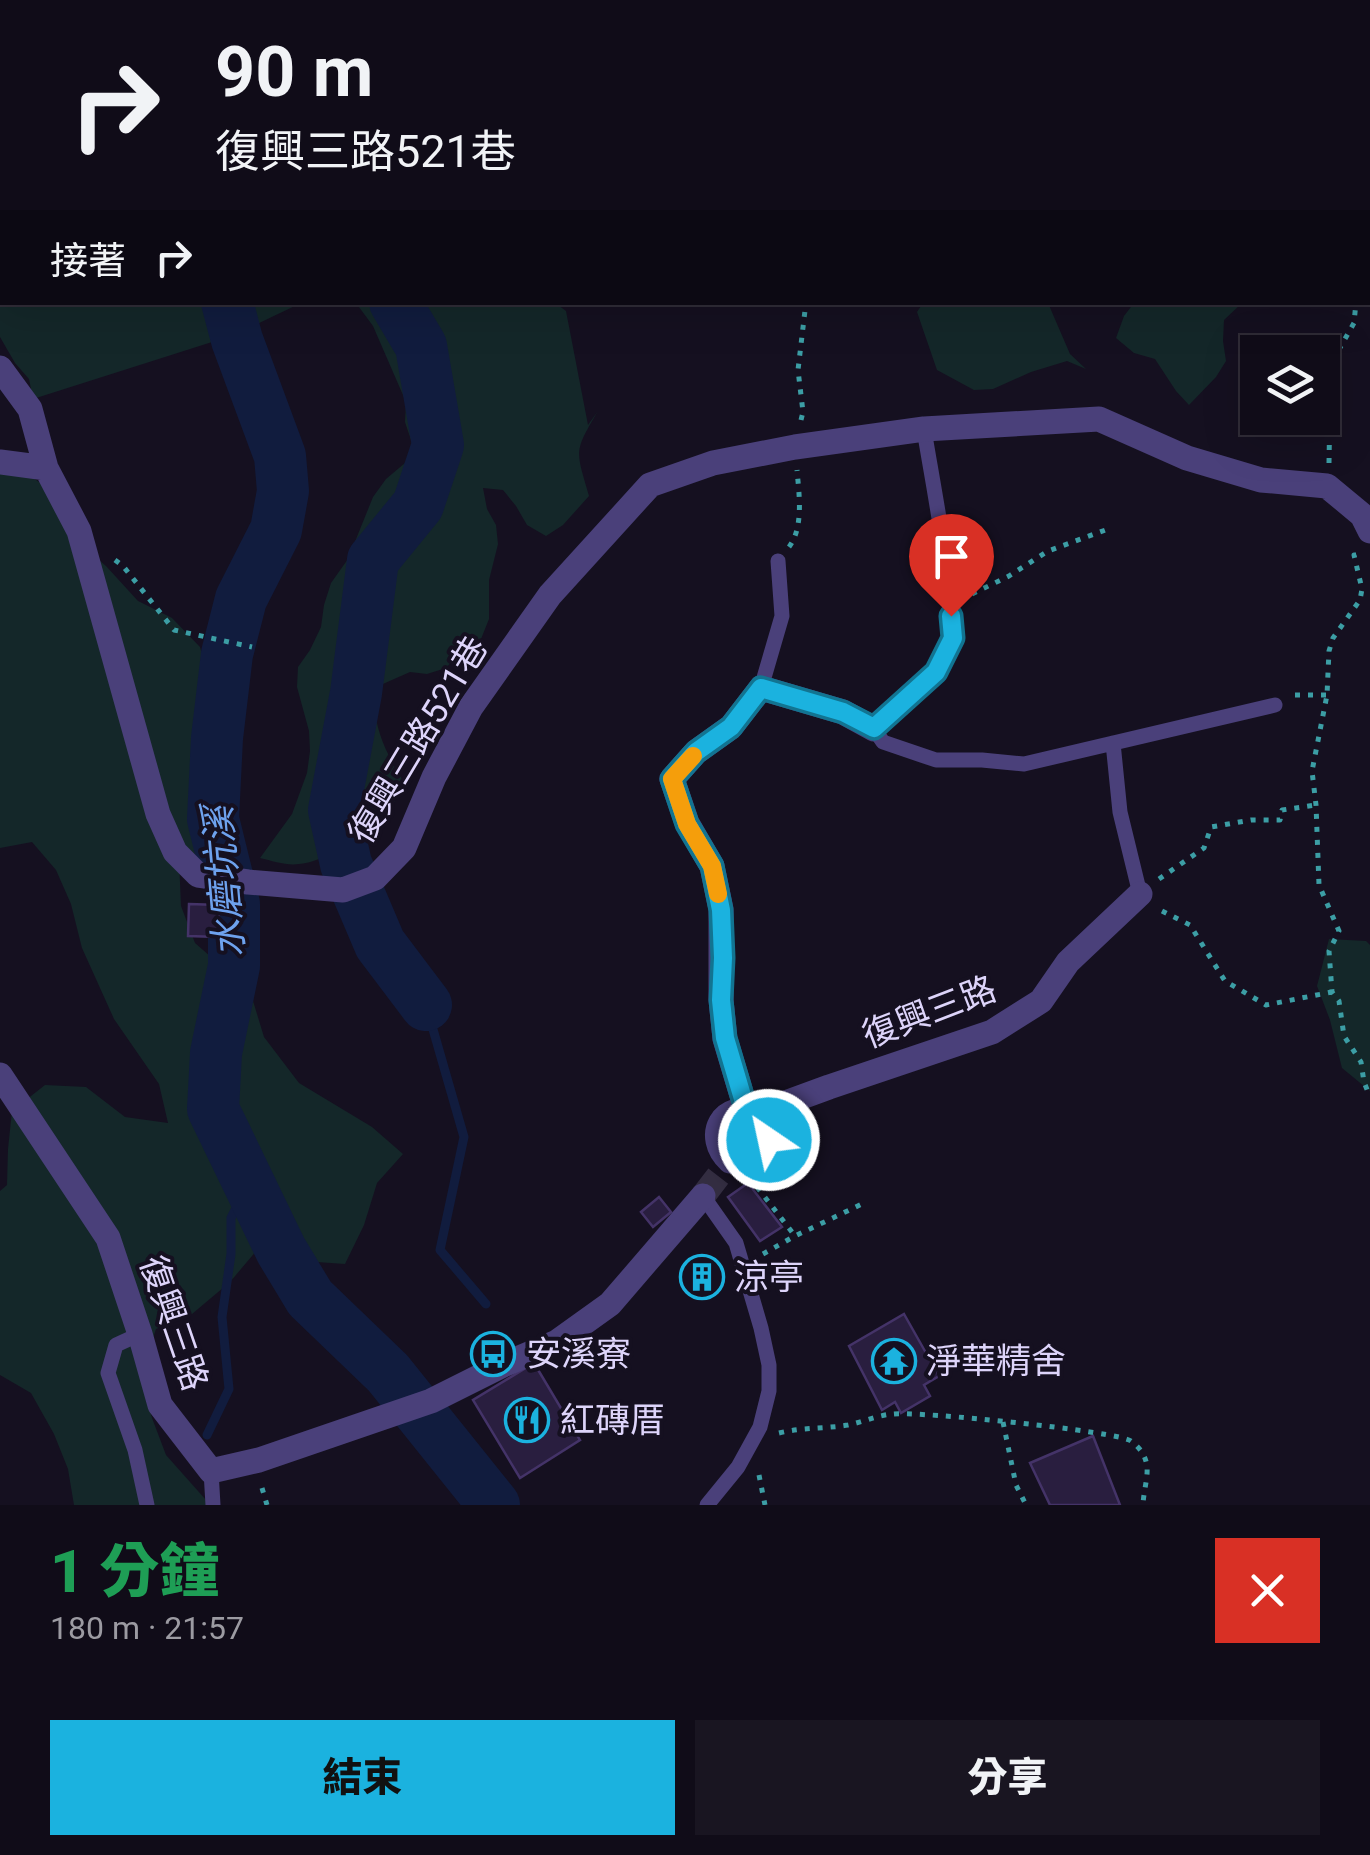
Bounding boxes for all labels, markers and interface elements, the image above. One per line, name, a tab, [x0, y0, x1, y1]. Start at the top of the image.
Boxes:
text: 90 m	[215, 31, 373, 113]
icon: right	[50, 40, 180, 170]
text: 復興三路521巷	[215, 125, 516, 178]
icon: right	[146, 230, 201, 285]
text: 接著	[50, 239, 126, 283]
map controls	[1240, 335, 1340, 435]
button: layers	[1240, 335, 1340, 435]
pin	[909, 514, 994, 617]
icon: arrive	[924, 529, 979, 584]
street label: 復興三路521巷	[341, 629, 496, 851]
water label: 水磨坑溪	[195, 799, 253, 960]
street label: 復興三路	[856, 968, 1002, 1057]
position arrow	[717, 1088, 821, 1192]
street label: 復興三路	[131, 1250, 216, 1396]
building icon: 涼亭	[679, 1254, 725, 1300]
place label: 涼亭	[734, 1257, 804, 1298]
bus stop icon: 安溪寮	[470, 1331, 516, 1377]
place label: 安溪寮	[526, 1334, 631, 1375]
temple icon: 淨華精舍	[871, 1338, 917, 1384]
place label: 淨華精舍	[926, 1341, 1066, 1382]
restaurant icon: 紅磚厝	[504, 1397, 550, 1443]
place label: 紅磚厝	[560, 1400, 665, 1441]
text: 1 分鐘	[50, 1536, 220, 1607]
button: close	[1215, 1538, 1320, 1643]
text: 180 m · 21:57	[50, 1609, 244, 1647]
button: 結束	[50, 1720, 675, 1835]
button: 分享	[695, 1720, 1320, 1835]

